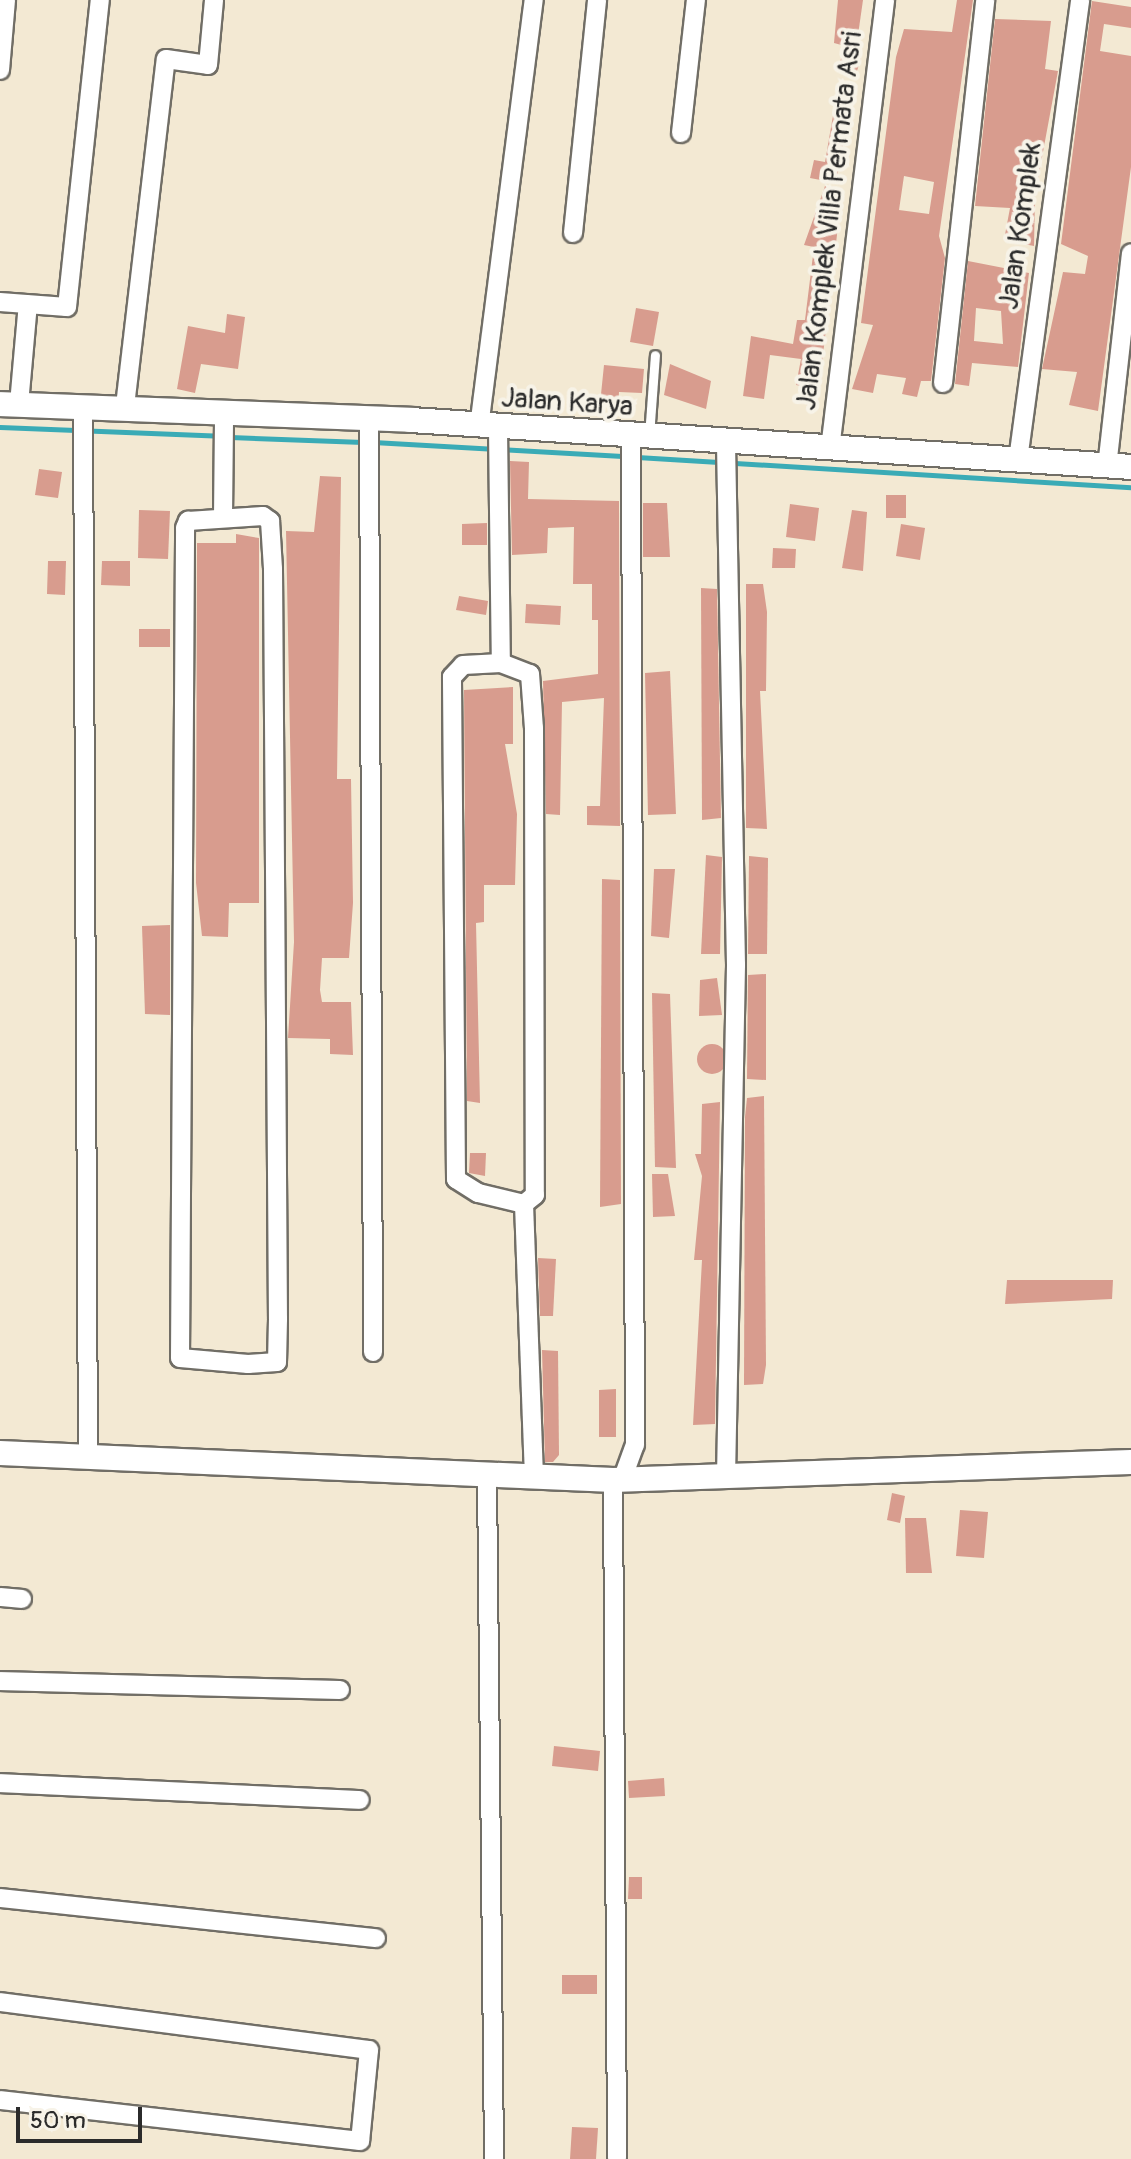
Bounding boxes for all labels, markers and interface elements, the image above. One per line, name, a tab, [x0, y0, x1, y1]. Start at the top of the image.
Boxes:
street label: Jalan Komplek Villa Permata Asri	[790, 30, 870, 412]
street label: Jalan Komplek	[993, 140, 1049, 312]
street label: Jalan Karya	[500, 382, 634, 424]
scale bar	[20, 2091, 146, 2141]
text: 50 m	[30, 2106, 86, 2135]

